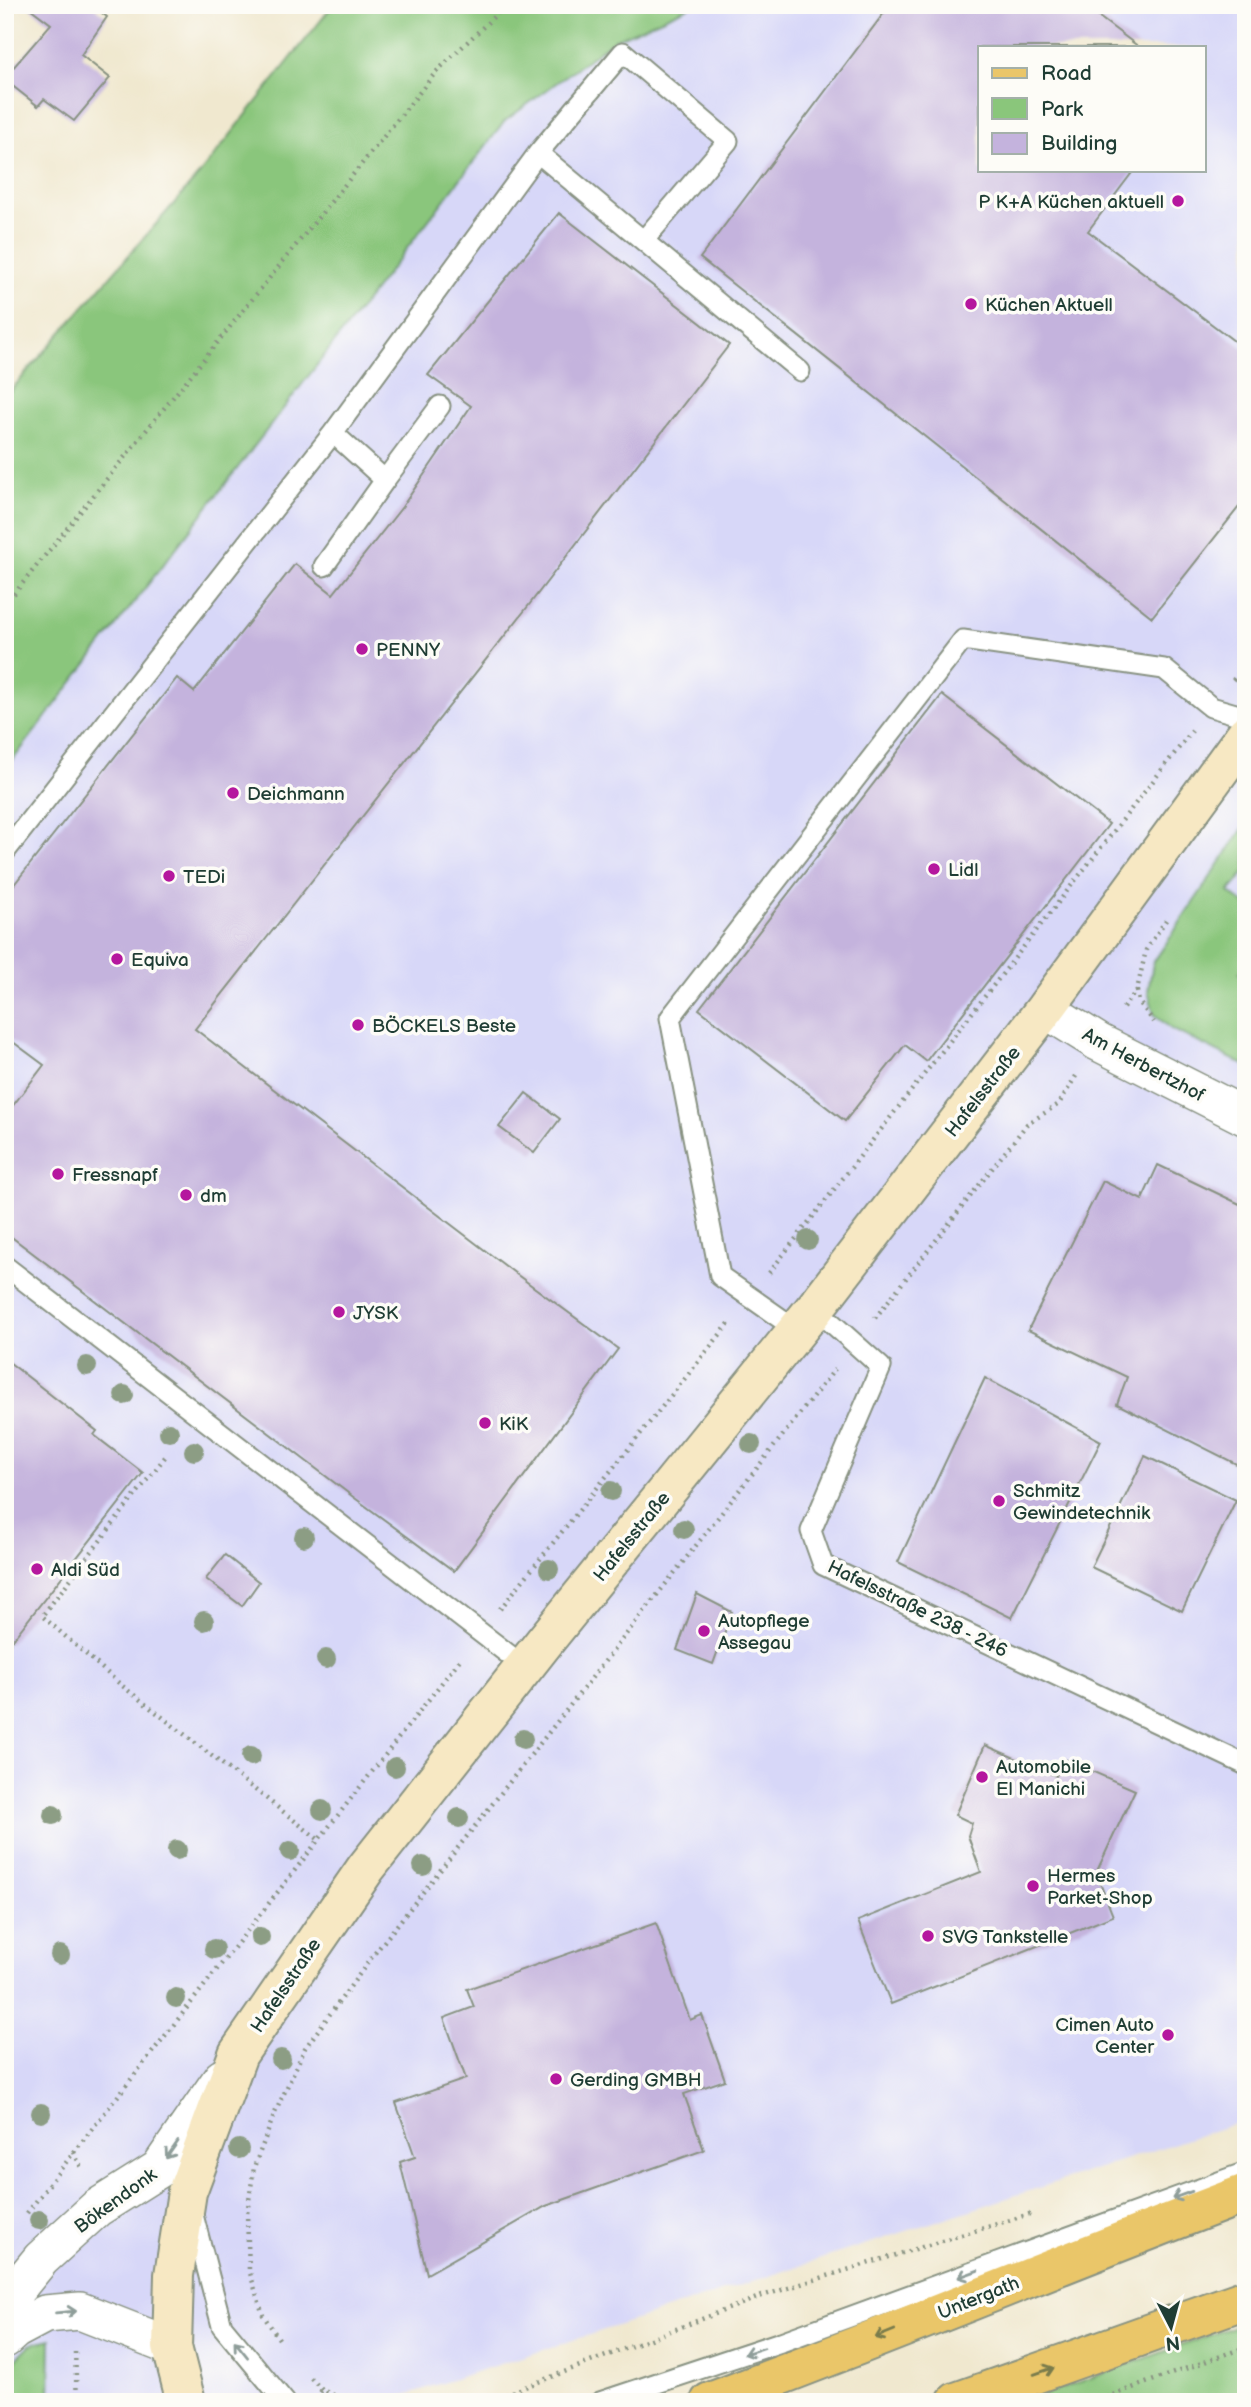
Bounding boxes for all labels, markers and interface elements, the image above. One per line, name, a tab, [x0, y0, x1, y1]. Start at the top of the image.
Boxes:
legend	[978, 46, 1206, 172]
text: Road	[1041, 61, 1092, 86]
text: Park	[1041, 97, 1084, 122]
text: Building	[1041, 131, 1117, 156]
place label: P K+A Küchen aktuell	[978, 191, 1164, 214]
marker: P K+A Küchen aktuell	[1170, 193, 1186, 209]
place label: Küchen Aktuell	[985, 294, 1113, 317]
marker: Küchen Aktuell	[963, 296, 979, 312]
place label: PENNY	[376, 639, 441, 662]
marker: PENNY	[354, 641, 370, 657]
place label: Deichmann	[247, 783, 345, 806]
marker: Deichmann	[225, 785, 241, 801]
place label: Lidl	[948, 859, 979, 882]
marker: Lidl	[926, 861, 942, 877]
place label: TEDi	[183, 866, 225, 889]
marker: TEDi	[161, 868, 177, 884]
place label: Equiva	[131, 949, 189, 972]
marker: Equiva	[109, 951, 125, 967]
place label: BÖCKELS Beste	[372, 1015, 516, 1038]
marker: BÖCKELS Beste	[350, 1017, 366, 1033]
street label: Am Herbertzhof	[1078, 1023, 1209, 1107]
street label: Hafelsstraße	[941, 1042, 1026, 1142]
place label: Fressnapf	[72, 1164, 158, 1187]
marker: Fressnapf	[50, 1166, 66, 1182]
place label: dm	[200, 1185, 227, 1208]
marker: dm	[178, 1187, 194, 1203]
place label: JYSK	[353, 1302, 399, 1325]
marker: JYSK	[331, 1304, 347, 1320]
place label: KiK	[499, 1413, 529, 1436]
marker: KiK	[477, 1415, 493, 1431]
place label: Schmitz Gewindetechnik	[1013, 1480, 1151, 1525]
street label: Hafelsstraße	[589, 1487, 675, 1587]
marker: Schmitz Gewindetechnik	[991, 1493, 1007, 1509]
street label: Hafelsstraße 238 - 246	[824, 1556, 1011, 1663]
place label: Aldi Süd	[51, 1559, 120, 1582]
marker: Aldi Süd	[29, 1561, 45, 1577]
place label: Autopflege Assegau	[718, 1610, 810, 1655]
marker: Autopflege Assegau	[696, 1623, 712, 1639]
place label: Automobile El Manichi	[996, 1756, 1091, 1801]
marker: Automobile El Manichi	[974, 1769, 990, 1785]
place label: Hermes Parket-Shop	[1047, 1865, 1153, 1910]
marker: Hermes Parket-Shop	[1025, 1878, 1041, 1894]
place label: SVG Tankstelle	[942, 1926, 1068, 1949]
marker: SVG Tankstelle	[920, 1928, 936, 1944]
street label: Hafelsstraße	[246, 1934, 326, 2037]
place label: Cimen Auto Center	[1055, 2014, 1155, 2059]
marker: Cimen Auto Center	[1160, 2027, 1176, 2043]
place label: Gerding GMBH	[570, 2069, 702, 2092]
marker: Gerding GMBH	[548, 2071, 564, 2087]
one-way arrow	[165, 2140, 179, 2159]
street label: Bökendonk	[70, 2163, 162, 2239]
one-way arrow	[1171, 2190, 1193, 2203]
one-way arrow	[958, 2269, 980, 2281]
street label: Untergath	[935, 2272, 1023, 2325]
north arrow	[1136, 2292, 1206, 2362]
one-way arrow	[54, 2305, 77, 2318]
one-way arrow	[875, 2328, 897, 2341]
text: N	[1164, 2330, 1181, 2355]
one-way arrow	[234, 2340, 249, 2358]
one-way arrow	[744, 2346, 766, 2358]
one-way arrow	[1033, 2364, 1055, 2377]

